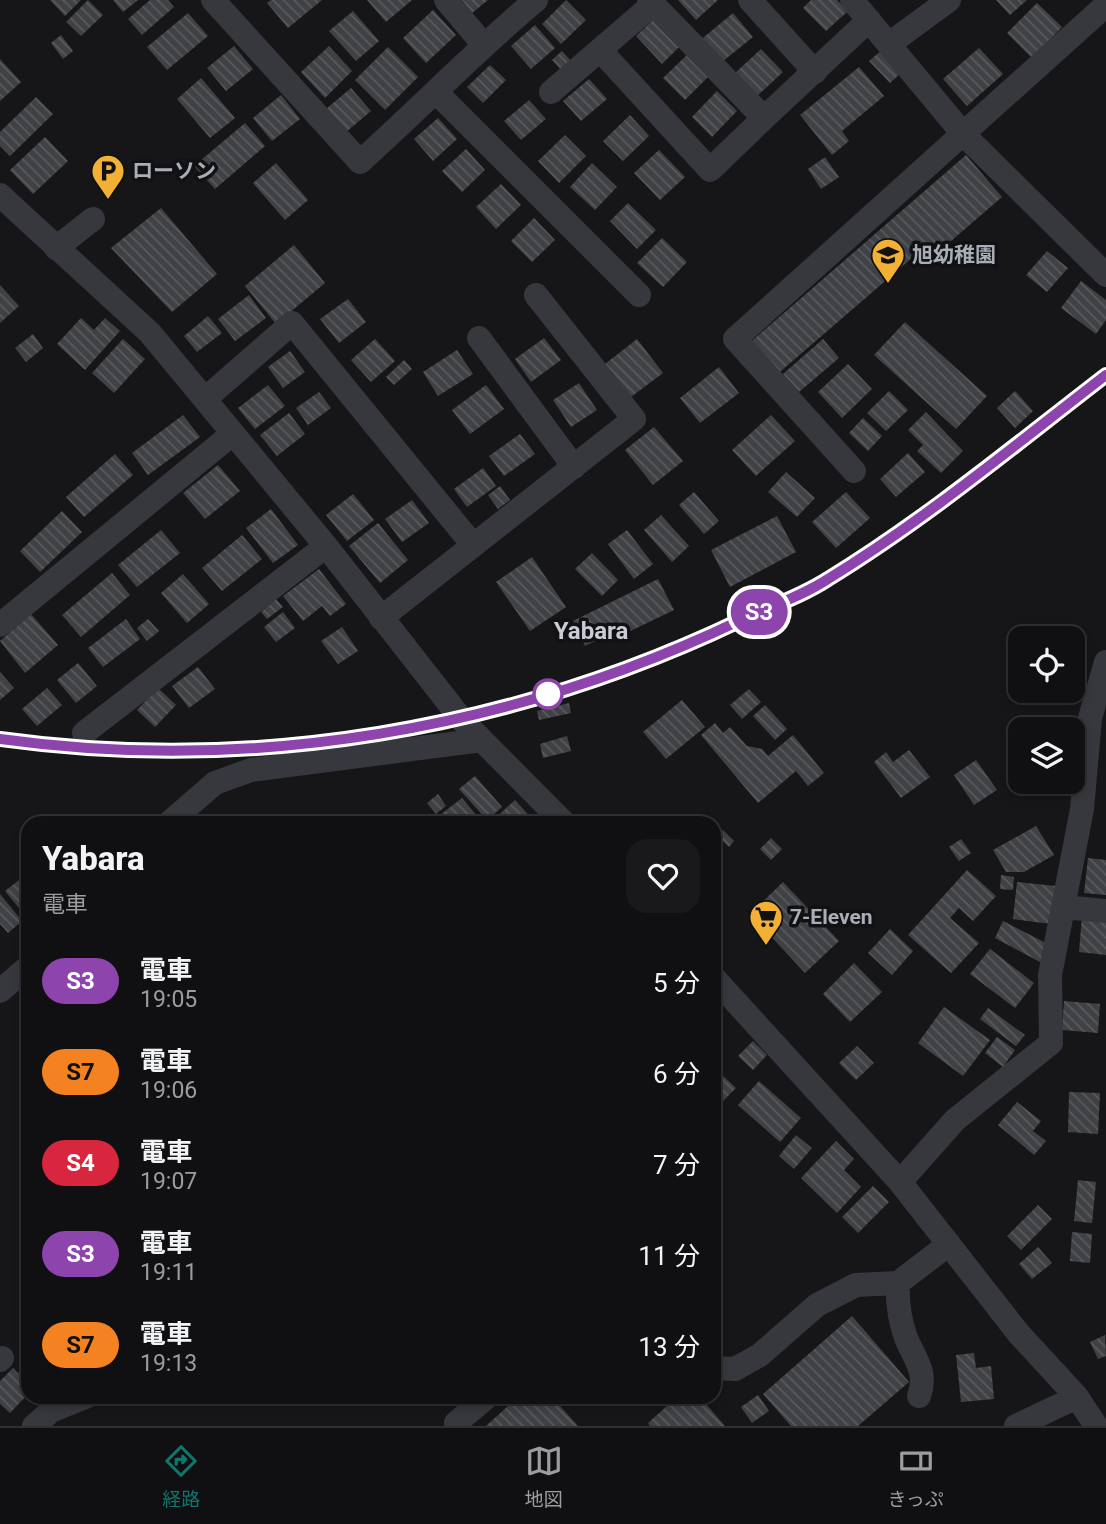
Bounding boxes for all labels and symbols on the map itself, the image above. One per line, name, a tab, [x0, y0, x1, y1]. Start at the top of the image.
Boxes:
parking icon: ローソン	[89, 152, 127, 201]
place label: ローソン	[132, 159, 216, 183]
school or university icon: 旭幼稚園	[869, 236, 907, 285]
place label: 旭幼稚園	[912, 243, 996, 267]
line badge: S3	[728, 589, 790, 635]
district label: Yabara	[554, 617, 628, 645]
unlabelled marker	[533, 679, 563, 709]
supermarket icon: 7-Eleven	[747, 898, 785, 947]
place label: 7-Eleven	[790, 905, 873, 929]

